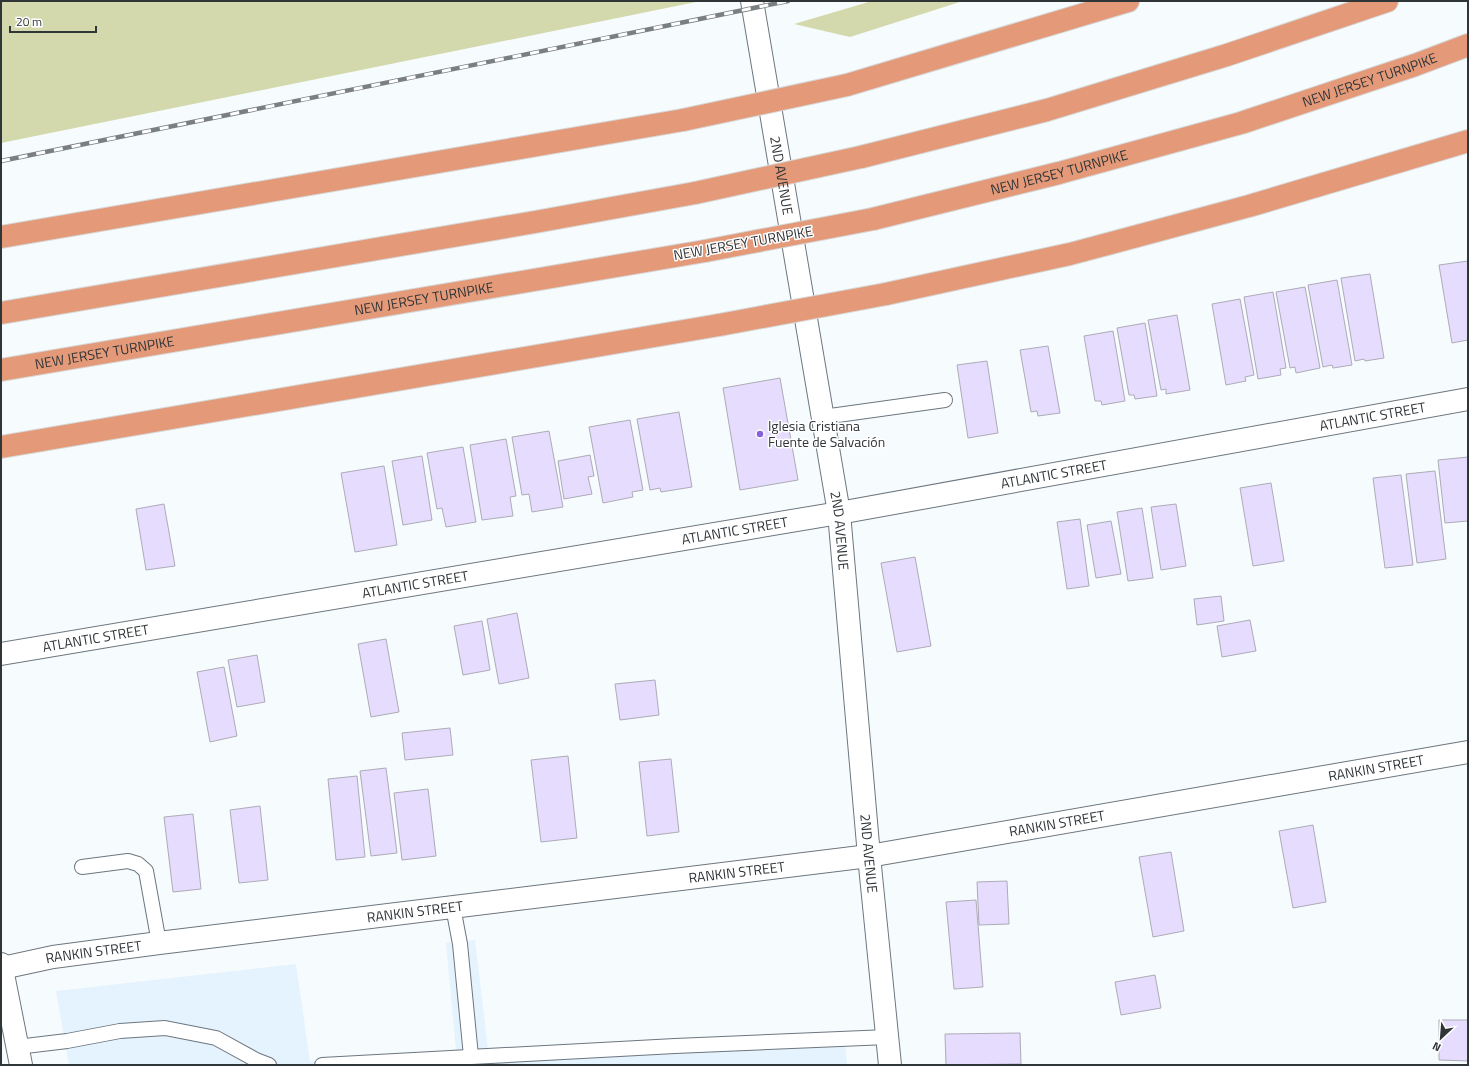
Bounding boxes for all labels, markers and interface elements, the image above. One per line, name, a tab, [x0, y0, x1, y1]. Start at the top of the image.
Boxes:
scale bar	[10, 8, 96, 34]
text: 20 m	[16, 12, 42, 31]
street label: NEW JERSEY TURNPIKE	[1299, 47, 1440, 112]
street label: 2ND AVENUE	[765, 134, 799, 217]
street label: NEW JERSEY TURNPIKE	[988, 144, 1130, 200]
street label: NEW JERSEY TURNPIKE	[672, 220, 814, 265]
street label: NEW JERSEY TURNPIKE	[353, 276, 495, 320]
street label: NEW JERSEY TURNPIKE	[33, 330, 176, 374]
street label: ATLANTIC STREET	[1318, 396, 1428, 436]
place label: Iglesia Cristiana Fuente de Salvación	[768, 415, 885, 452]
marker: Iglesia Cristiana Fuente de Salvación	[755, 429, 765, 439]
street label: ATLANTIC STREET	[999, 454, 1109, 494]
street label: 2ND AVENUE	[825, 489, 855, 571]
street label: ATLANTIC STREET	[680, 511, 790, 549]
street label: ATLANTIC STREET	[360, 564, 471, 603]
street label: ATLANTIC STREET	[41, 618, 151, 657]
street label: RANKIN STREET	[1326, 749, 1426, 786]
street label: RANKIN STREET	[1007, 804, 1107, 842]
street label: 2ND AVENUE	[855, 813, 884, 894]
street label: RANKIN STREET	[687, 855, 786, 888]
street label: RANKIN STREET	[366, 895, 465, 927]
street label: RANKIN STREET	[43, 934, 143, 968]
north arrow	[1421, 1018, 1461, 1058]
text: N	[1430, 1038, 1444, 1056]

